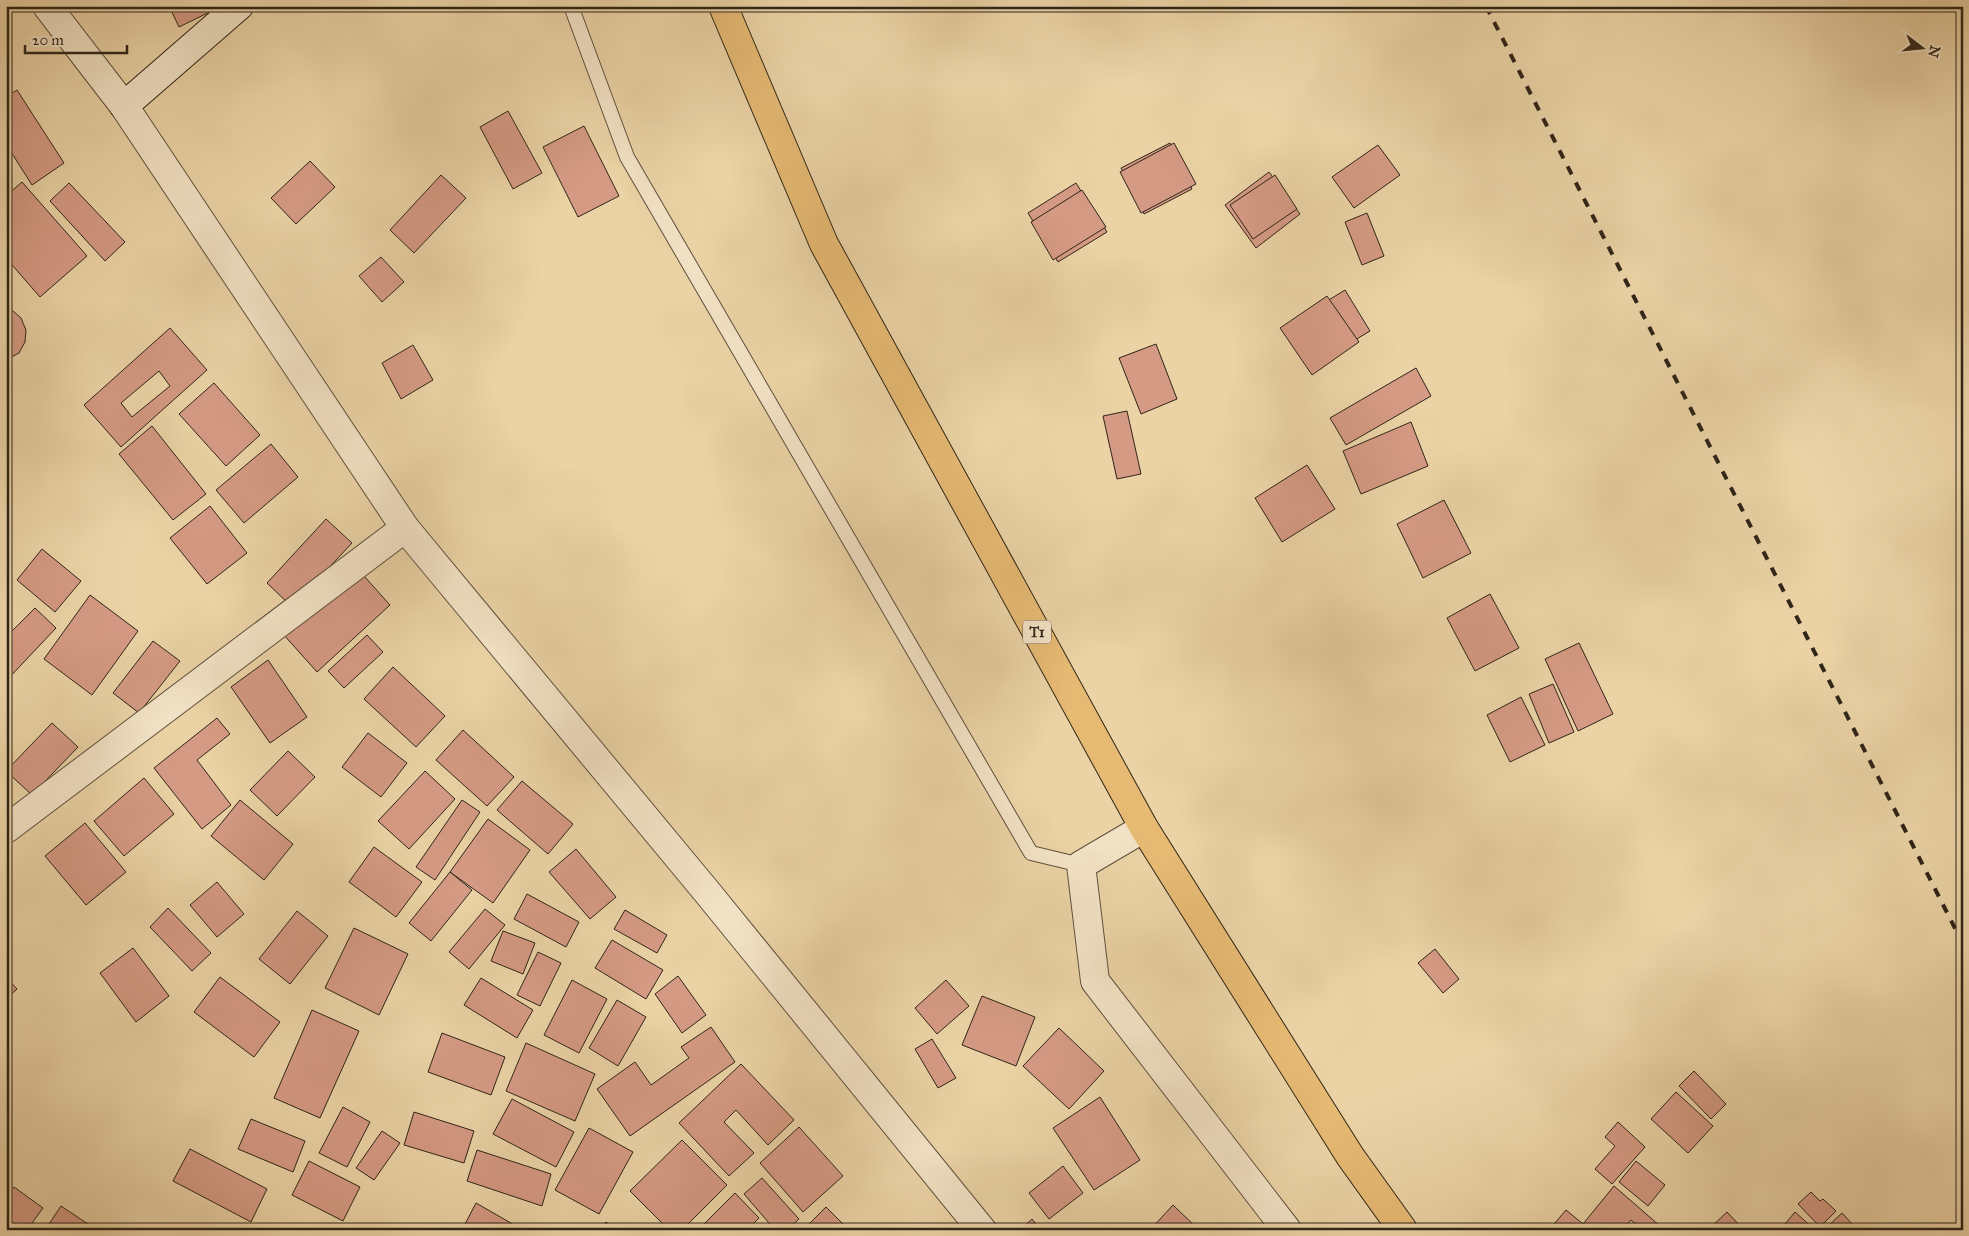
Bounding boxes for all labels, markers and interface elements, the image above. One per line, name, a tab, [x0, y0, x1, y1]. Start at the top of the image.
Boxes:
scale bar	[25, 22, 128, 54]
north arrow	[1896, 22, 1946, 72]
text: 20 m	[32, 31, 64, 49]
text: N	[1924, 43, 1944, 60]
road number: T1	[1023, 620, 1051, 644]

